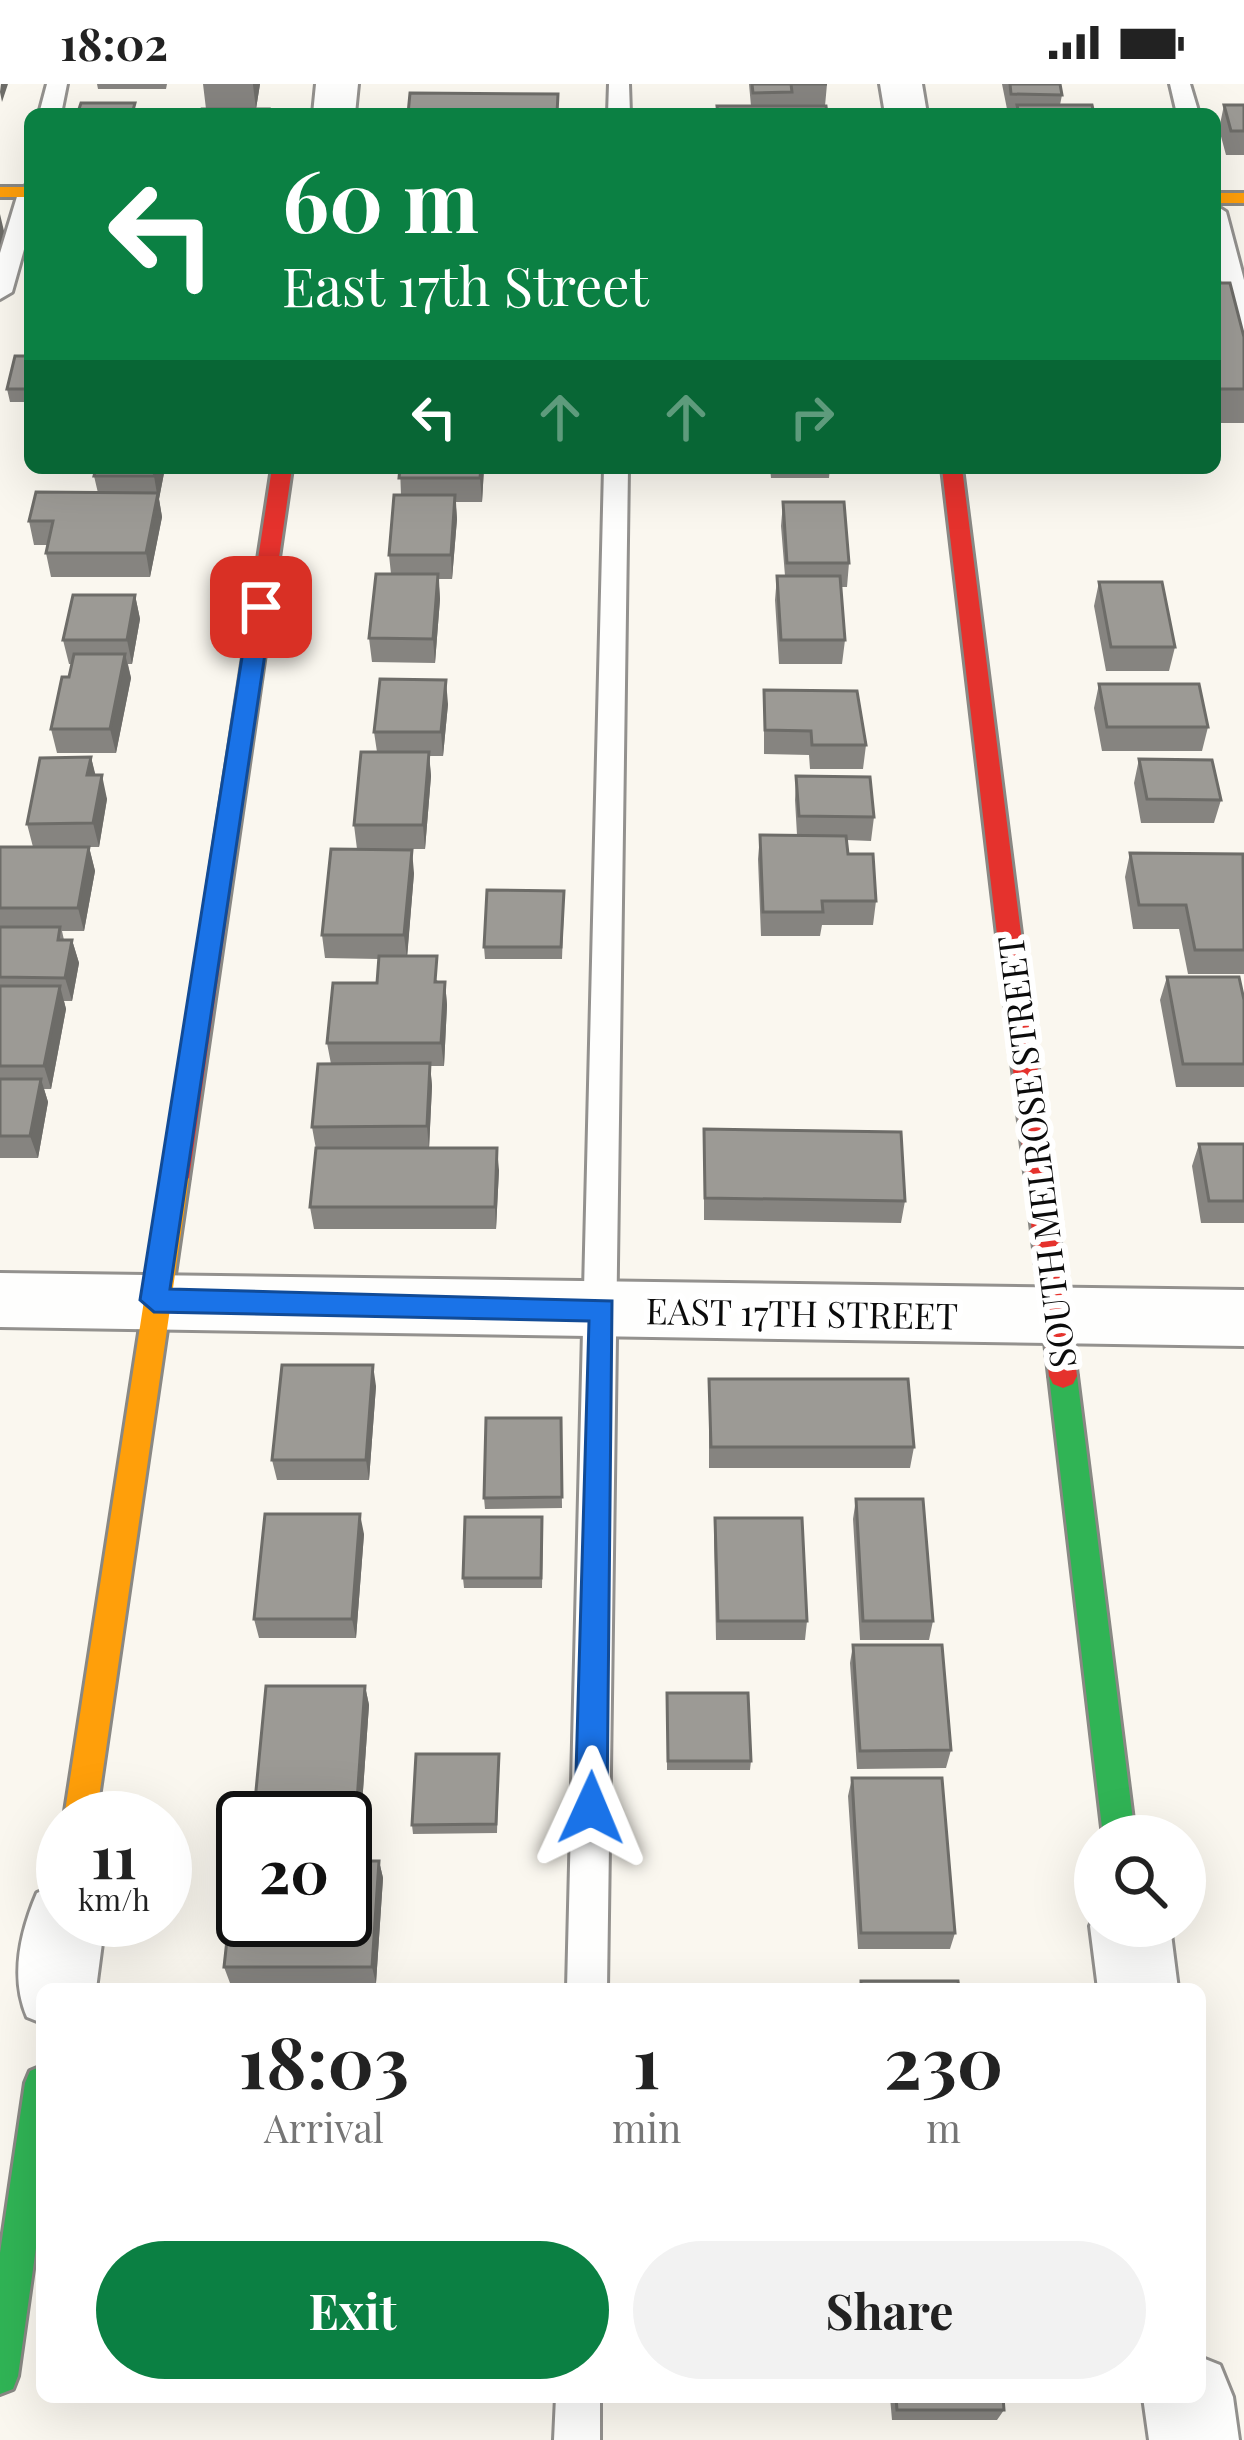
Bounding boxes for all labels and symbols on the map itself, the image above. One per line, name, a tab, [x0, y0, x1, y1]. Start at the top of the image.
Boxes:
pin	[210, 556, 312, 658]
street label: SOUTH MELROSE STREET	[985, 933, 1085, 1371]
street label: EAST 17TH STREET	[645, 1285, 959, 1339]
position arrow	[528, 1745, 654, 1871]
speed limit sign: 20	[216, 1791, 372, 1947]

